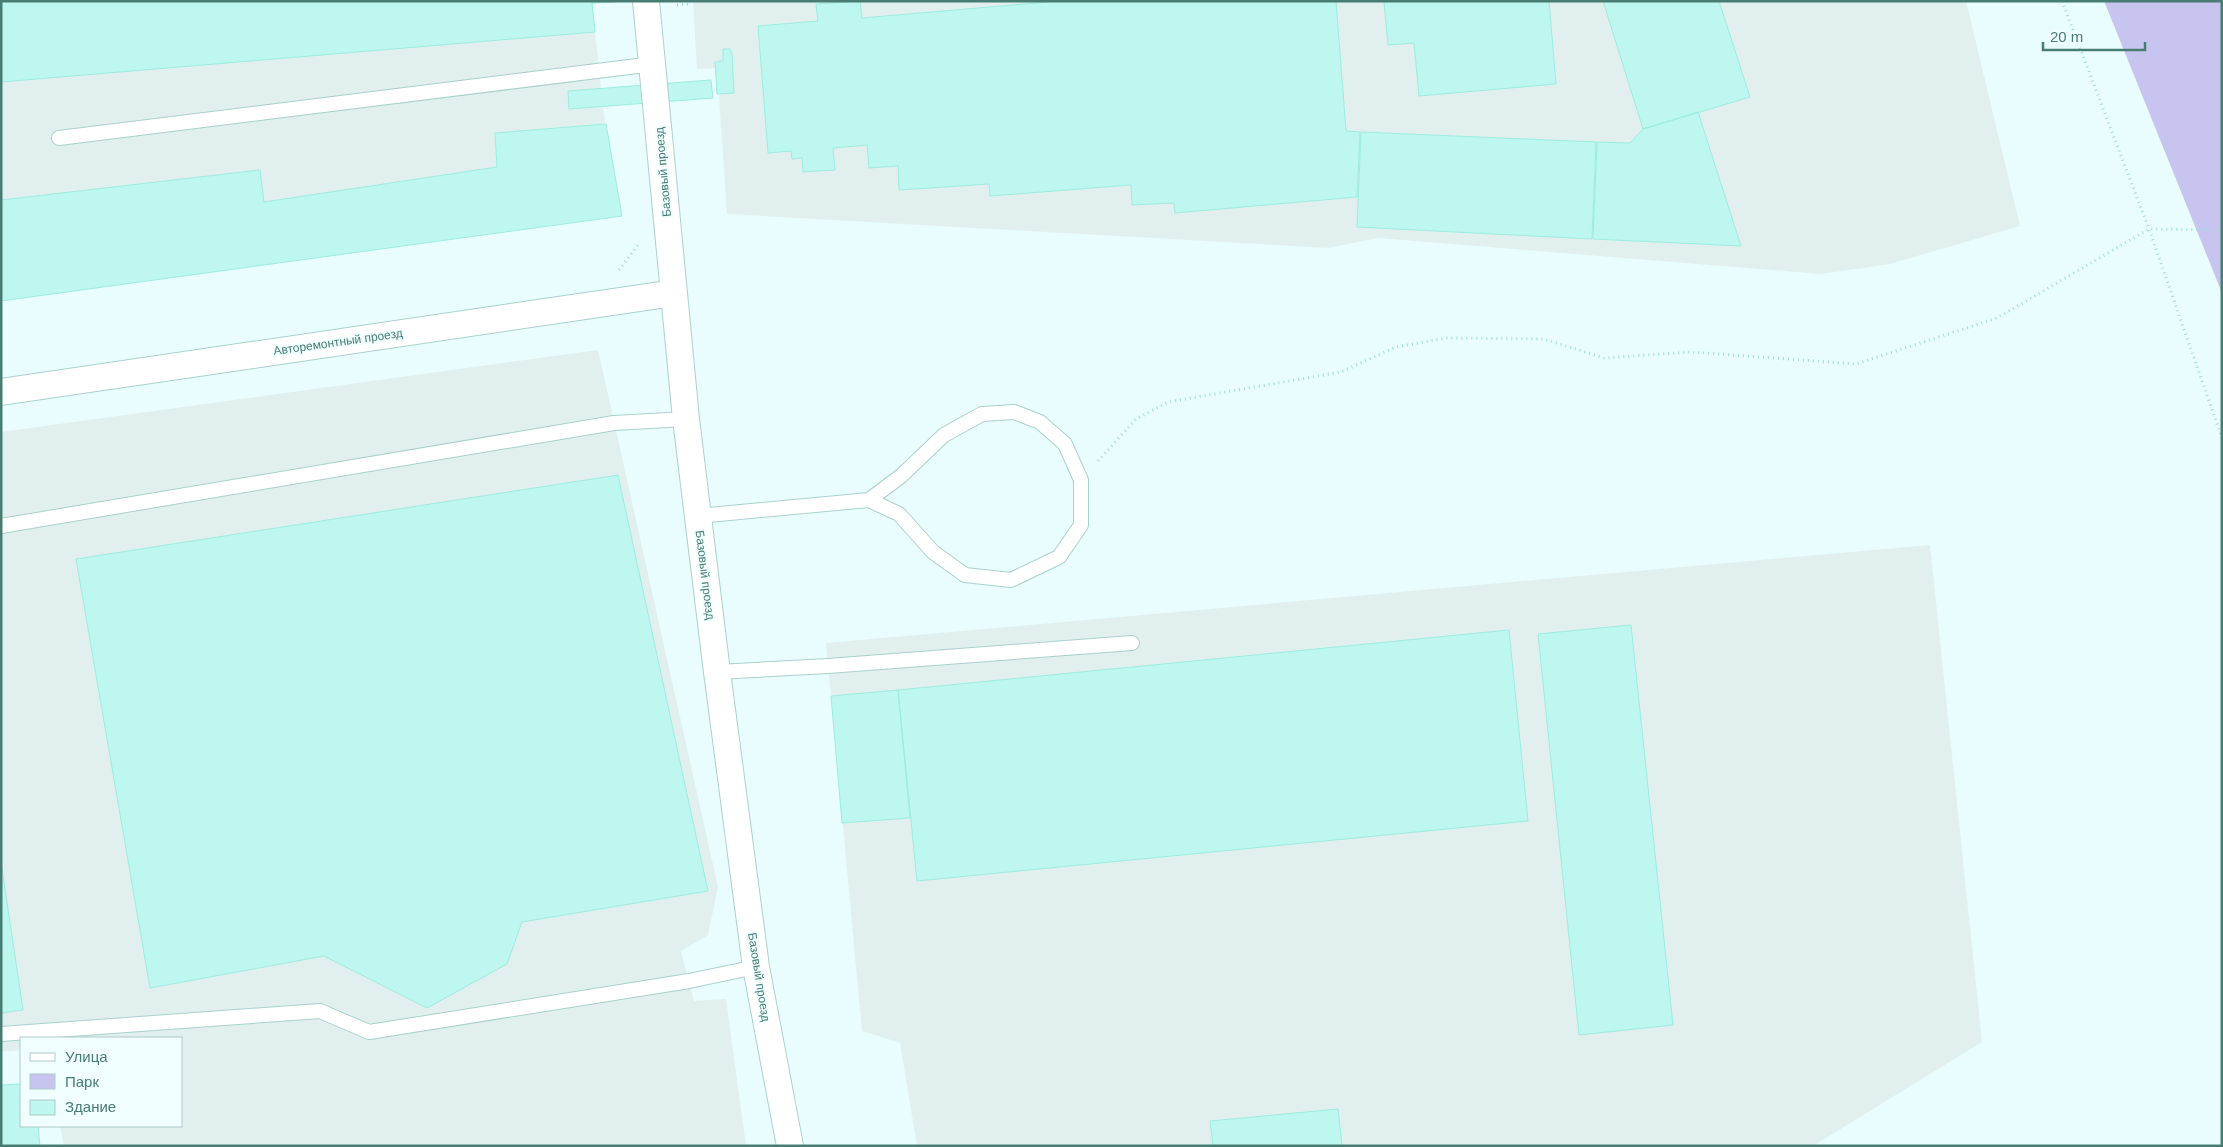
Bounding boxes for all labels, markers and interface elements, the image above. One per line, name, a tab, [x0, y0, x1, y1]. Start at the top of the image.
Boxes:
scale bar	[2043, 20, 2146, 52]
text: 20 m	[2050, 28, 2083, 45]
street label: Базовый проезд	[652, 127, 674, 217]
street label: Авторемонтный проезд	[272, 326, 404, 358]
street label: Базовый проезд	[693, 529, 717, 621]
street label: Базовый проезд	[745, 931, 773, 1023]
legend	[20, 1037, 182, 1127]
text: Улица	[65, 1048, 108, 1065]
text: Парк	[65, 1073, 99, 1090]
text: Здание	[65, 1098, 116, 1115]

